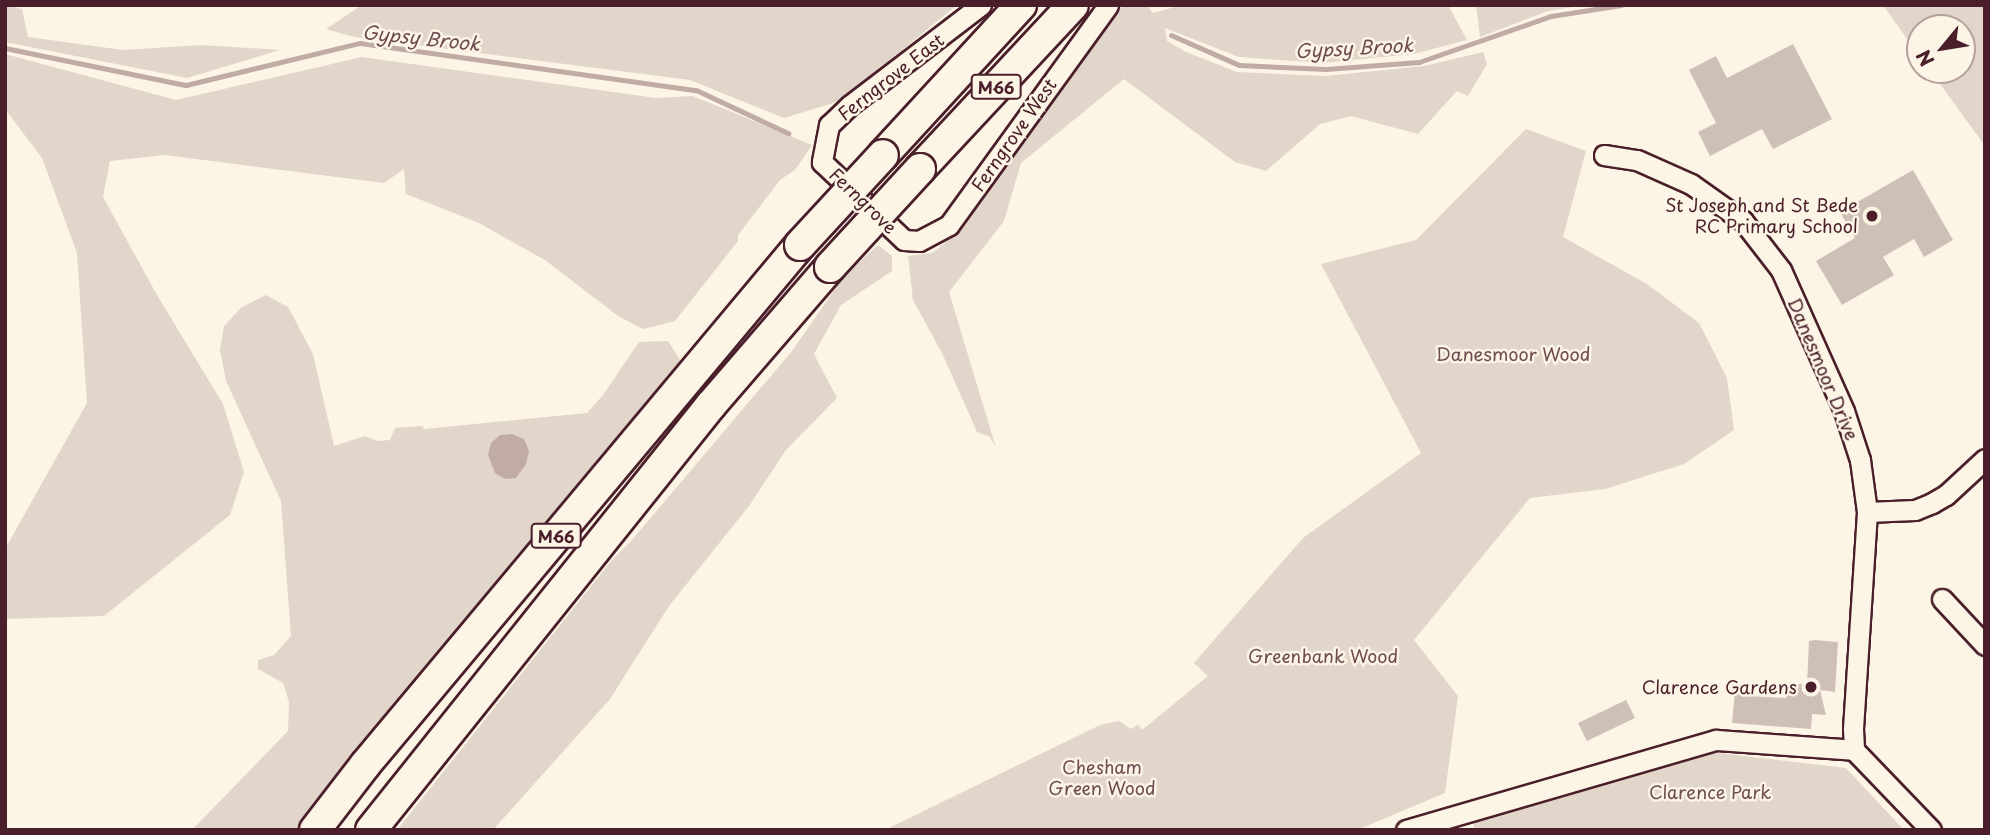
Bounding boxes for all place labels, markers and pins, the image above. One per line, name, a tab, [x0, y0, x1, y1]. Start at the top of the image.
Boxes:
place label: St Joseph and St Bede RC Primary School	[1663, 195, 1858, 238]
marker: St Joseph and St Bede RC Primary School	[1864, 208, 1880, 224]
place label: Clarence Gardens	[1642, 676, 1797, 698]
marker: Clarence Gardens	[1803, 679, 1819, 695]

